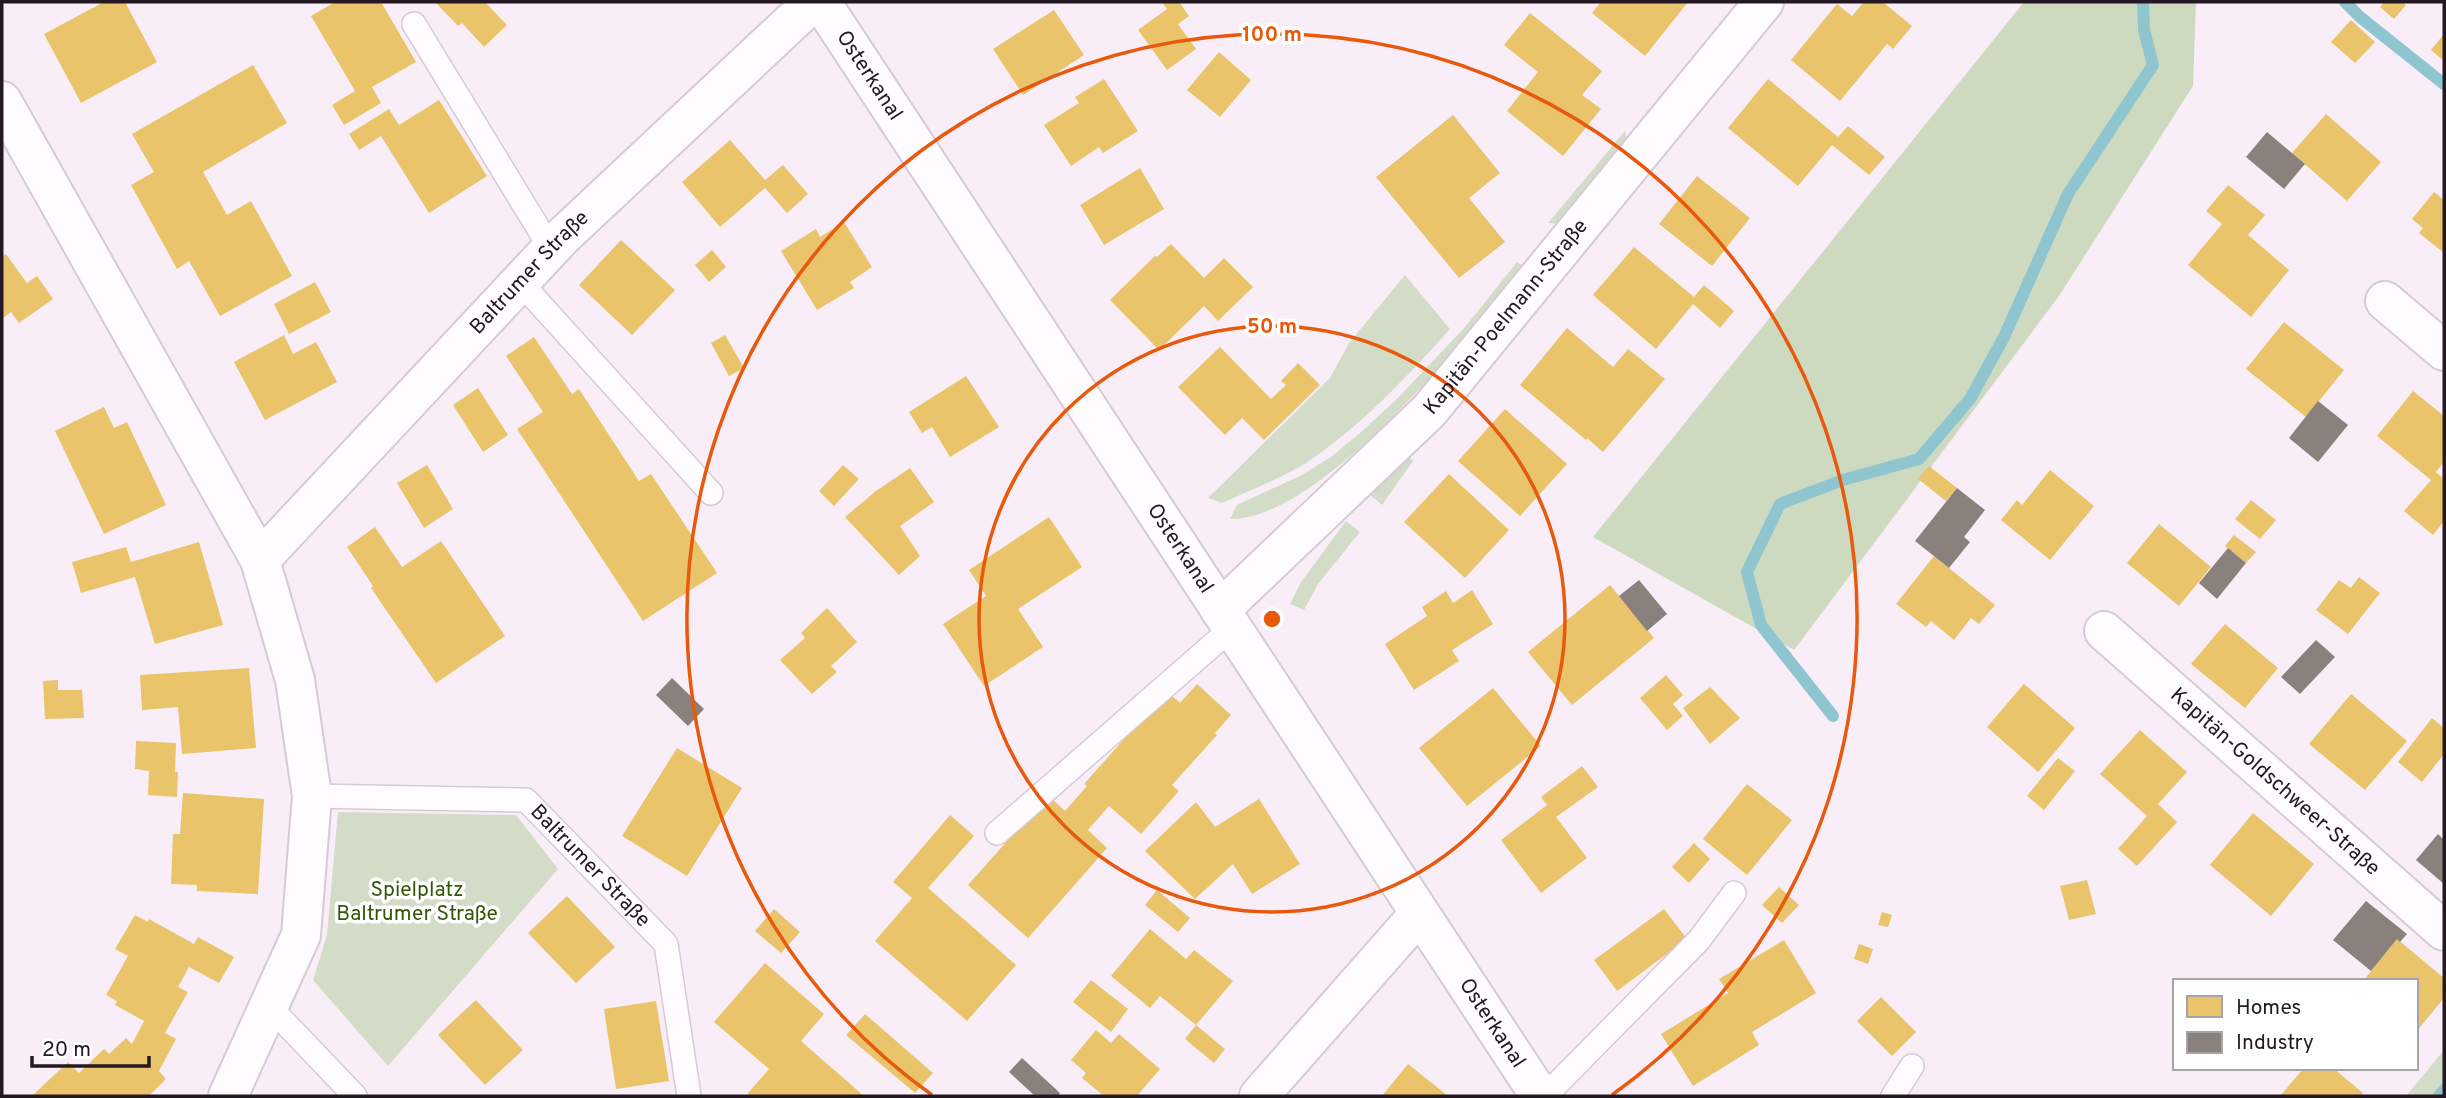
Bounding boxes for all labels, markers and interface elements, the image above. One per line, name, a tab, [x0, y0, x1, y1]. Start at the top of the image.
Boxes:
text: 100 m	[1242, 22, 1302, 49]
street label: Osterkanal	[830, 25, 909, 126]
street label: Baltrumer Straße	[464, 205, 595, 340]
street label: Kapitän-Poelmann-Straße	[1418, 214, 1594, 421]
text: 50 m	[1247, 314, 1297, 341]
street label: Osterkanal	[1141, 498, 1220, 599]
centre of rings	[1260, 607, 1284, 631]
street label: Kapitän-Goldschweer-Straße	[2164, 682, 2386, 882]
street label: Baltrumer Straße	[524, 799, 656, 933]
park label: Spielplatz Baltrumer Straße	[336, 877, 498, 928]
street label: Osterkanal	[1453, 973, 1532, 1073]
legend	[2173, 979, 2418, 1070]
text: Homes	[2236, 995, 2301, 1022]
scale bar	[32, 1024, 149, 1068]
text: Industry	[2236, 1030, 2314, 1057]
text: 20 m	[42, 1037, 91, 1064]

